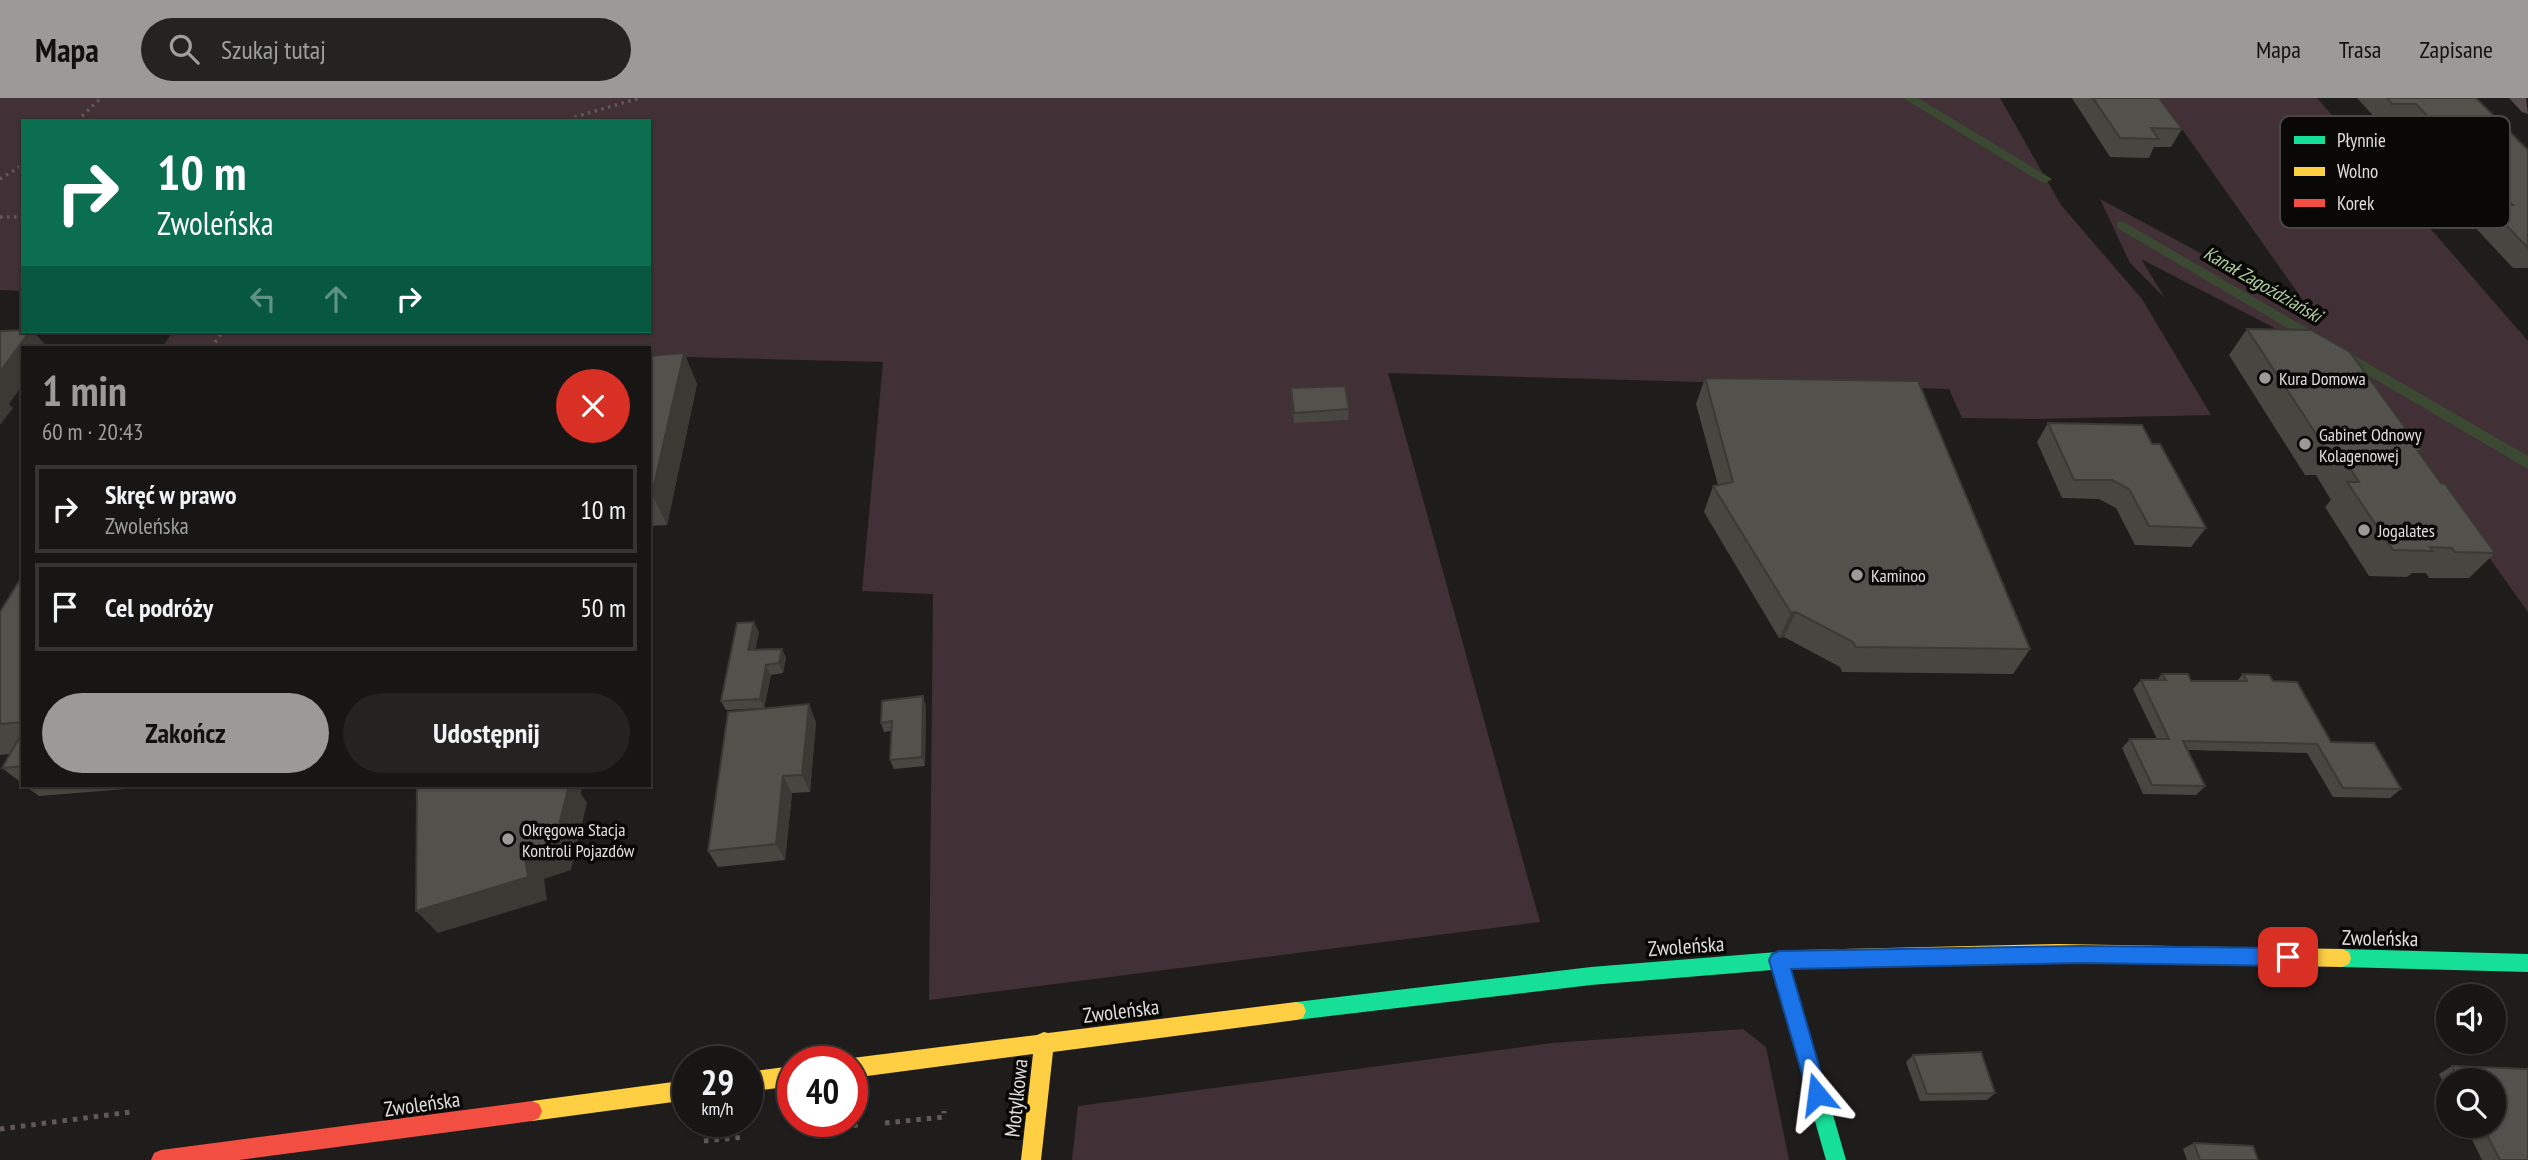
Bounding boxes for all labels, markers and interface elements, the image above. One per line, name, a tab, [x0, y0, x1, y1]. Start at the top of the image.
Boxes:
search box	[141, 18, 631, 81]
text: Mapa	[35, 28, 99, 71]
icon: search	[165, 30, 203, 68]
text: Szukaj tutaj	[221, 33, 326, 66]
text: Mapa	[2256, 34, 2301, 65]
text: Trasa	[2339, 34, 2381, 65]
text: Zapisane	[2419, 34, 2493, 65]
legend	[2280, 116, 2510, 228]
text: Płynnie	[2337, 128, 2386, 152]
text: 10 m	[157, 140, 246, 204]
icon: right	[42, 147, 133, 238]
text: Wolno	[2337, 159, 2378, 183]
text: Korek	[2337, 191, 2375, 215]
text: Zwoleńska	[157, 202, 274, 244]
water label: Kanał Zagoździański	[2200, 241, 2329, 329]
icon: left	[244, 280, 282, 318]
icon: ahead	[317, 280, 355, 318]
icon: right	[390, 280, 428, 318]
text: 1 min	[42, 363, 127, 418]
place label: Kura Domowa	[2279, 367, 2366, 390]
button: close	[556, 369, 630, 443]
marker: Kura Domowa	[2257, 370, 2273, 386]
text: 60 m · 20:43	[42, 417, 143, 446]
place label: Gabinet Odnowy Kolagenowej	[2319, 423, 2422, 467]
marker: Gabinet Odnowy Kolagenowej	[2297, 436, 2313, 452]
text: Skręć w prawo	[105, 478, 236, 511]
icon: right	[46, 490, 84, 528]
text: 10 m	[580, 493, 626, 526]
text: Zwoleńska	[105, 511, 189, 540]
place label: Jogalates	[2377, 519, 2435, 542]
marker: Jogalates	[2356, 522, 2372, 538]
place label: Kaminoo	[1871, 564, 1926, 587]
marker: Kaminoo	[1849, 567, 1865, 583]
icon: arrive	[46, 588, 84, 626]
text: Cel podróży	[105, 591, 213, 624]
text: 50 m	[580, 591, 626, 624]
button: Zakończ	[42, 693, 329, 773]
button: Udostępnij	[343, 693, 630, 773]
place label: Okręgowa Stacja Kontroli Pojazdów	[522, 818, 635, 862]
marker: Okręgowa Stacja Kontroli Pojazdów	[500, 831, 516, 847]
street label: Zwoleńska	[2342, 924, 2418, 952]
pin	[2258, 927, 2318, 987]
street label: Zwoleńska	[1647, 930, 1725, 962]
icon: arrive	[2269, 938, 2307, 976]
map controls	[2436, 984, 2506, 1138]
button: sound	[2436, 984, 2506, 1054]
street label: Zwoleńska	[1081, 993, 1161, 1029]
speed limit sign: 40	[777, 1046, 868, 1137]
position arrow	[1780, 1057, 1854, 1131]
street label: Motylkowa	[998, 1058, 1034, 1138]
text: 29	[701, 1059, 734, 1105]
button: search	[2436, 1068, 2506, 1138]
street label: Zwoleńska	[382, 1085, 462, 1123]
text: km/h	[702, 1097, 733, 1120]

